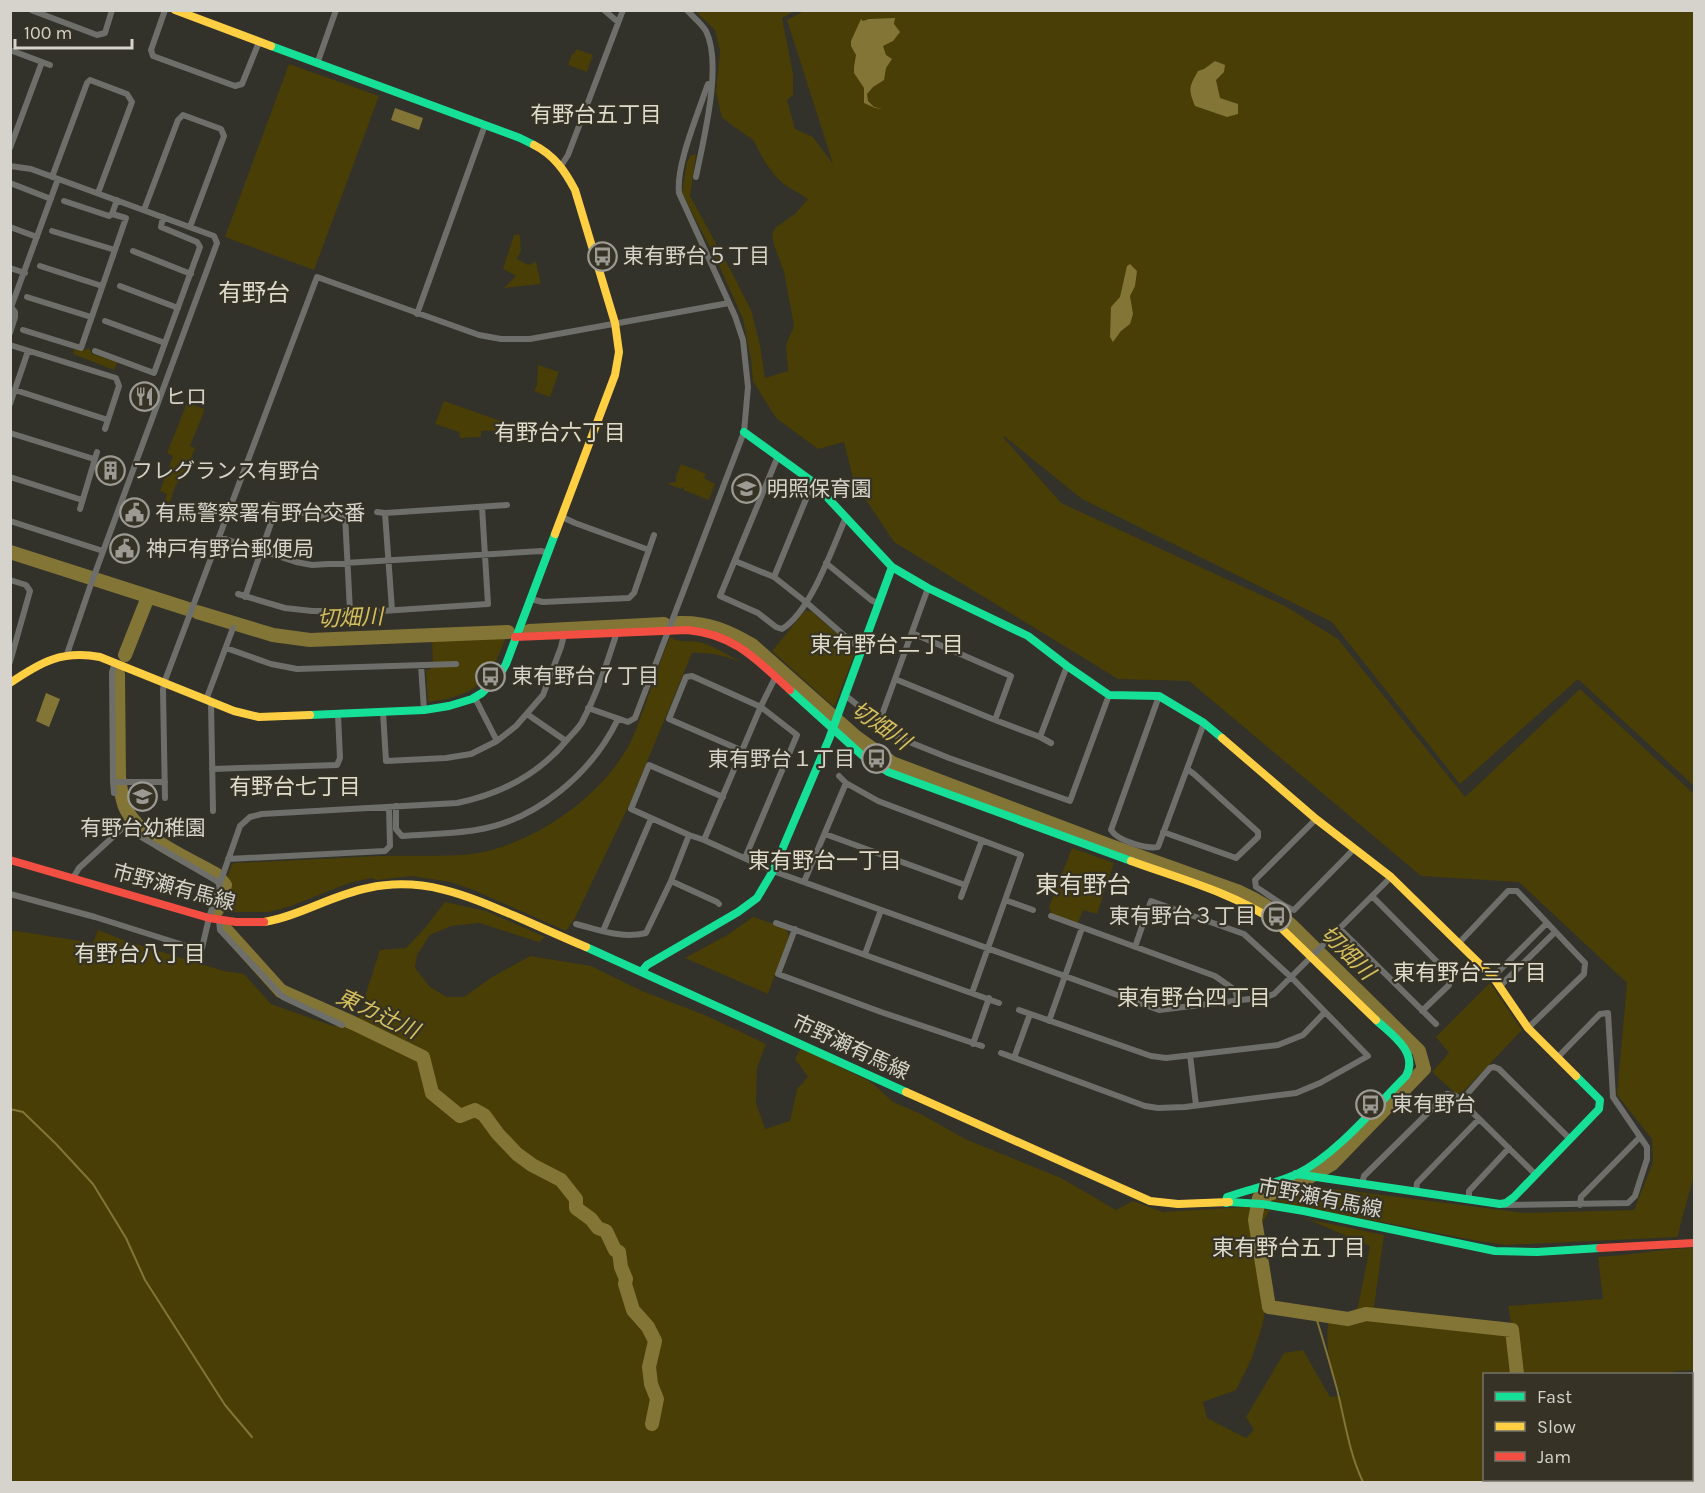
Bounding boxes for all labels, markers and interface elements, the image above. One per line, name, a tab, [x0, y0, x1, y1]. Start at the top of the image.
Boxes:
scale bar	[15, 12, 132, 50]
text: 100 m	[24, 22, 72, 44]
district label: 有野台五丁目	[530, 102, 662, 128]
bus stop icon: 東有野台５丁目	[586, 240, 618, 272]
place label: 東有野台５丁目	[623, 244, 770, 268]
district label: 有野台	[218, 279, 290, 307]
restaurant icon: ヒロ	[128, 381, 160, 413]
place label: ヒロ	[165, 385, 207, 409]
district label: 有野台六丁目	[494, 420, 626, 446]
building icon: フレグランス有野台	[95, 455, 127, 487]
place label: フレグランス有野台	[132, 459, 321, 483]
school or university icon: 明照保育園	[730, 473, 762, 505]
place label: 明照保育園	[767, 477, 872, 501]
public building icon: 有馬警察署有野台交番	[118, 497, 150, 529]
place label: 有馬警察署有野台交番	[155, 501, 365, 525]
public building icon: 神戸有野台郵便局	[109, 533, 141, 565]
place label: 神戸有野台郵便局	[146, 537, 314, 561]
water label: 切畑川	[317, 604, 385, 632]
district label: 東有野台二丁目	[810, 632, 964, 658]
bus stop icon: 東有野台７丁目	[475, 660, 507, 692]
place label: 東有野台７丁目	[512, 664, 659, 688]
water label: 切畑川	[846, 696, 917, 757]
bus stop icon: 東有野台１丁目	[860, 743, 892, 775]
place label: 東有野台１丁目	[708, 747, 855, 771]
district label: 有野台七丁目	[229, 774, 361, 800]
school or university icon: 有野台幼稚園	[127, 781, 159, 813]
place label: 有野台幼稚園	[80, 816, 206, 840]
district label: 東有野台一丁目	[748, 848, 902, 874]
street label: 市野瀬有馬線	[110, 859, 238, 915]
district label: 東有野台	[1035, 871, 1131, 899]
bus stop icon: 東有野台３丁目	[1261, 900, 1293, 932]
place label: 東有野台３丁目	[1109, 904, 1256, 928]
water label: 切畑川	[1315, 920, 1381, 987]
district label: 有野台八丁目	[74, 941, 206, 967]
district label: 東有野台三丁目	[1393, 960, 1547, 986]
water label: 東カ辻川	[332, 984, 425, 1045]
district label: 東有野台四丁目	[1117, 985, 1271, 1011]
street label: 市野瀬有馬線	[789, 1009, 913, 1085]
bus stop icon: 東有野台	[1355, 1088, 1387, 1120]
place label: 東有野台	[1392, 1092, 1476, 1116]
street label: 市野瀬有馬線	[1256, 1174, 1384, 1222]
district label: 東有野台五丁目	[1212, 1235, 1366, 1261]
legend	[1483, 1373, 1693, 1481]
text: Fast	[1537, 1386, 1572, 1408]
text: Slow	[1537, 1416, 1576, 1438]
text: Jam	[1537, 1446, 1571, 1468]

